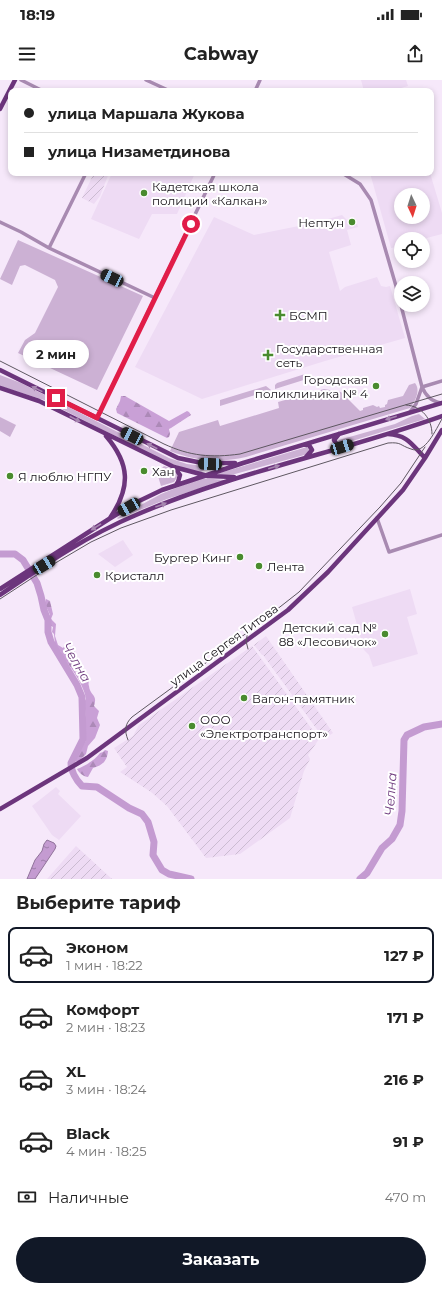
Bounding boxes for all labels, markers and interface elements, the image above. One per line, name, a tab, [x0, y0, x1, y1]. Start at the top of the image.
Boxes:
text: 18:19	[20, 5, 55, 24]
icon: menu	[16, 43, 38, 65]
text: Cabway	[184, 43, 258, 65]
icon: share	[404, 43, 426, 65]
text: улица Маршала Жукова	[48, 104, 244, 123]
text: улица Низаметдинова	[48, 142, 230, 161]
place label: Кадетская школа полиции «Калкан»	[152, 179, 268, 208]
marker: Кадетская школа полиции «Калкан»	[139, 188, 149, 198]
north arrow	[394, 188, 430, 224]
map controls	[394, 188, 430, 312]
route start	[182, 215, 200, 233]
place label: Нептун	[298, 215, 344, 230]
marker: Нептун	[347, 217, 357, 227]
button: locate	[394, 232, 430, 268]
car	[99, 267, 125, 289]
button: layers	[394, 276, 430, 312]
place label: БСМП	[289, 308, 328, 323]
marker: БСМП	[274, 309, 286, 321]
callout: 2 мин	[23, 340, 89, 368]
place label: Государственная сеть	[276, 341, 383, 370]
text: 2 мин	[36, 346, 76, 362]
marker: Государственная сеть	[263, 350, 273, 360]
place label: Городская поликлиника № 4	[255, 372, 368, 401]
marker: Городская поликлиника № 4	[371, 381, 381, 391]
one-way arrow	[31, 386, 43, 392]
route end	[47, 389, 65, 407]
one-way arrow	[385, 415, 397, 421]
one-way arrow	[69, 416, 80, 422]
car	[119, 425, 145, 447]
car	[329, 438, 355, 456]
one-way arrow	[146, 443, 157, 449]
car	[198, 458, 222, 470]
place label: Хан	[152, 464, 175, 479]
one-way arrow	[268, 464, 280, 470]
marker: Хан	[139, 466, 149, 476]
place label: Я люблю НГПУ	[18, 469, 112, 484]
marker: Я люблю НГПУ	[5, 471, 15, 481]
car	[116, 496, 142, 518]
one-way arrow	[155, 502, 167, 508]
one-way arrow	[90, 524, 102, 531]
place label: Бургер Кинг	[154, 550, 232, 565]
marker: Бургер Кинг	[235, 552, 245, 562]
car	[31, 554, 57, 576]
place label: Лента	[267, 559, 305, 574]
marker: Лента	[254, 561, 264, 571]
place label: Кристалл	[105, 568, 164, 583]
marker: Кристалл	[92, 570, 102, 580]
street label: улица Сергея Титова	[166, 601, 281, 690]
place label: Детский сад № 88 «Лесовичок»	[279, 620, 377, 649]
marker: Детский сад № 88 «Лесовичок»	[380, 629, 390, 639]
water label: Челна	[59, 639, 95, 685]
place label: Вагон-памятник	[252, 691, 355, 706]
marker: Вагон-памятник	[239, 693, 249, 703]
place label: ООО «Электротранспорт»	[200, 712, 328, 741]
marker: ООО «Электротранспорт»	[187, 721, 197, 731]
water label: Челна	[381, 772, 399, 816]
text: Выберите тариф	[16, 892, 181, 914]
icon: car	[18, 937, 54, 973]
text: Эконом	[66, 938, 128, 957]
text: 127 ₽	[384, 946, 424, 965]
text: 1 мин · 18:22	[66, 957, 143, 973]
icon: car	[18, 999, 54, 1035]
text: Комфорт	[66, 1000, 139, 1019]
text: 171 ₽	[387, 1008, 424, 1027]
text: 2 мин · 18:23	[66, 1019, 145, 1035]
icon: car	[18, 1061, 54, 1097]
text: XL	[66, 1062, 85, 1081]
text: 216 ₽	[384, 1070, 424, 1089]
text: 3 мин · 18:24	[66, 1081, 146, 1097]
icon: car	[18, 1123, 54, 1159]
text: Black	[66, 1124, 110, 1143]
text: 91 ₽	[393, 1132, 424, 1151]
text: 4 мин · 18:25	[66, 1143, 147, 1159]
icon: cash	[16, 1186, 38, 1208]
text: Наличные	[48, 1188, 129, 1207]
text: 470 m	[385, 1189, 426, 1205]
button: Заказать	[16, 1237, 426, 1283]

